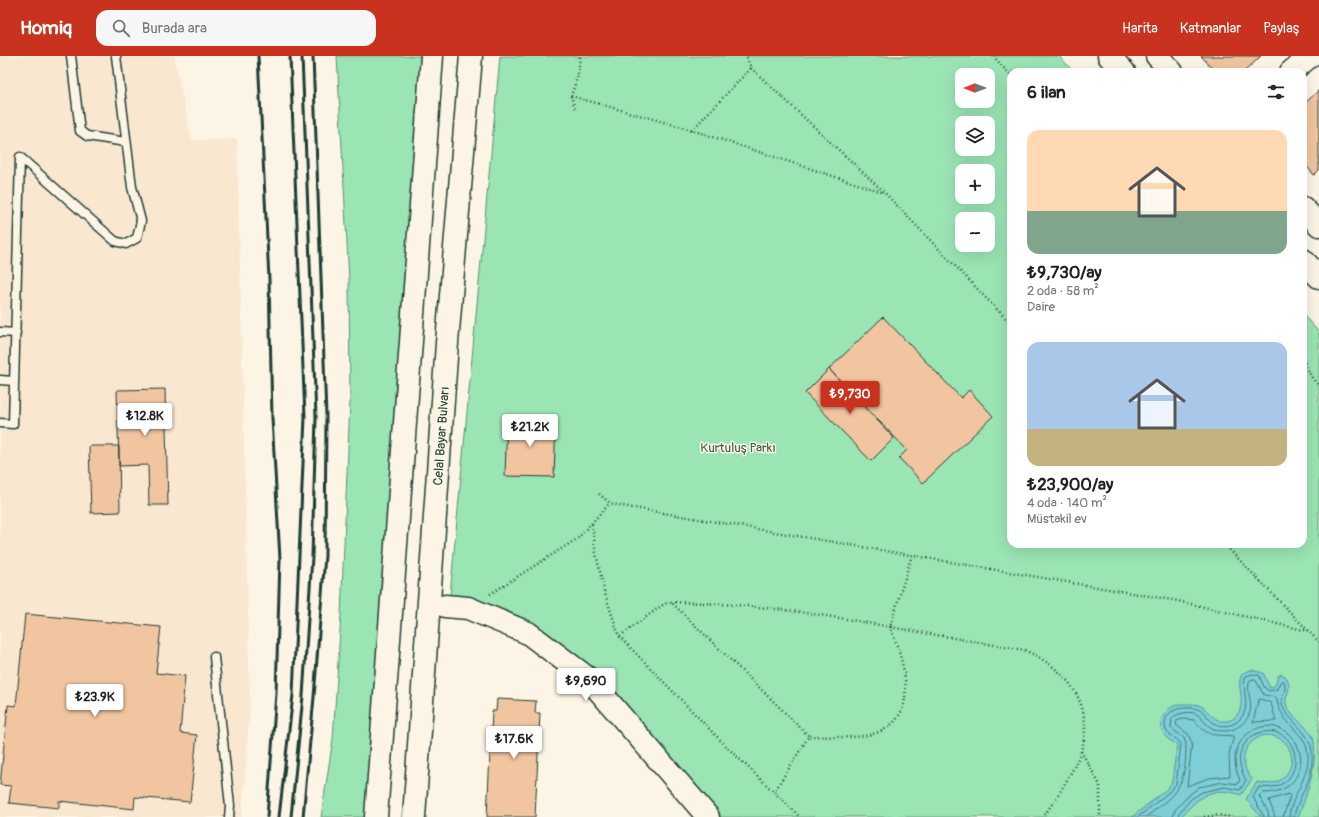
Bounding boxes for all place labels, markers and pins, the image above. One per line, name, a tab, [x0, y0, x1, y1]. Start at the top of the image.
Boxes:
pin: ₺9,730	[817, 381, 883, 415]
pin: ₺12.8K	[112, 403, 178, 437]
pin: ₺21.2K	[497, 414, 563, 448]
pin: ₺9,690	[553, 668, 619, 702]
pin: ₺23.9K	[62, 684, 128, 718]
pin: ₺17.6K	[481, 726, 547, 760]

